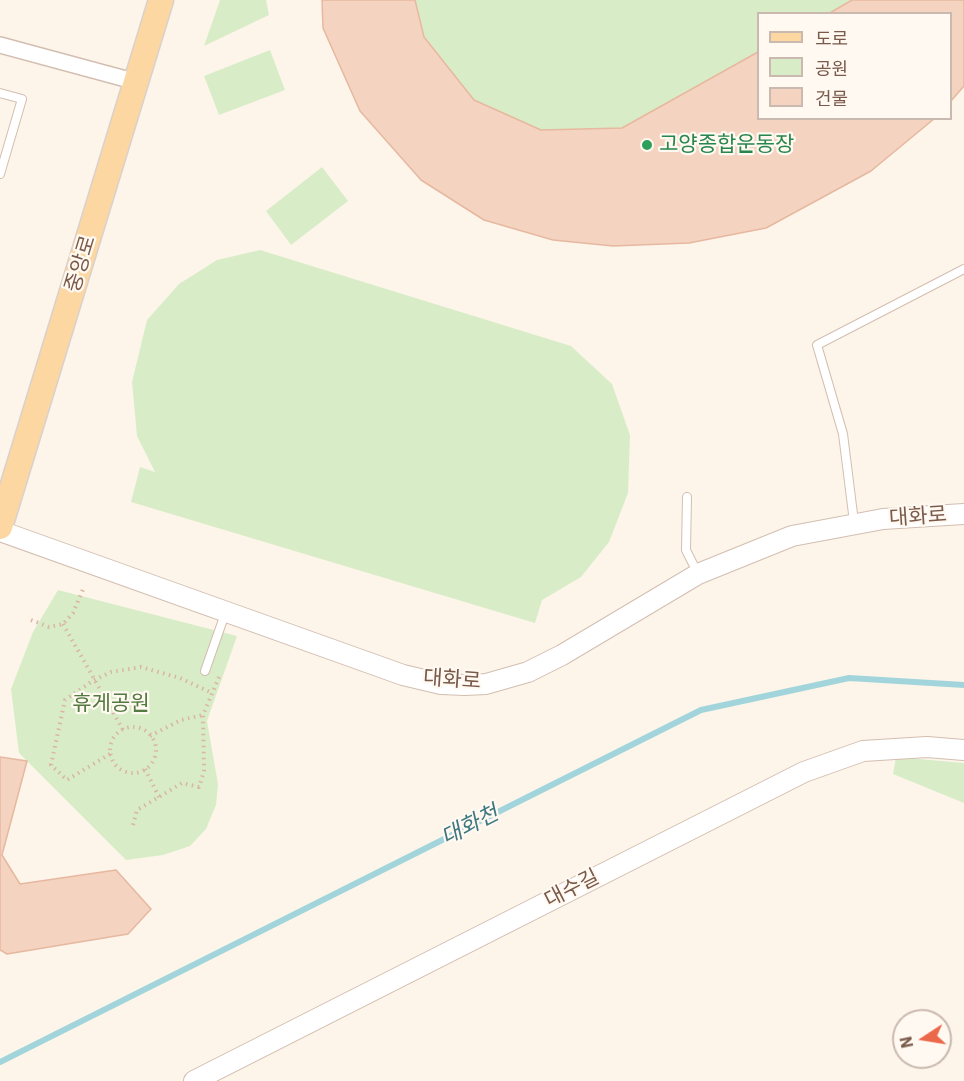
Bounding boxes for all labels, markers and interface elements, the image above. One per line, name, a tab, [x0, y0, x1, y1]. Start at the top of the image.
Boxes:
legend	[757, 12, 952, 120]
text: 도로	[815, 27, 848, 50]
text: 공원	[815, 57, 848, 80]
text: 건물	[815, 87, 848, 110]
place label: 고양종합운동장	[659, 132, 794, 158]
marker: 고양종합운동장	[640, 138, 654, 152]
street label: 중앙로	[60, 233, 102, 295]
street label: 대화로	[888, 502, 948, 532]
street label: 대화로	[422, 665, 482, 695]
park label: 휴게공원	[72, 691, 150, 717]
water label: 대화천	[437, 800, 503, 852]
street label: 대수길	[540, 865, 604, 913]
north arrow	[892, 1009, 952, 1069]
text: N	[895, 1035, 917, 1050]

